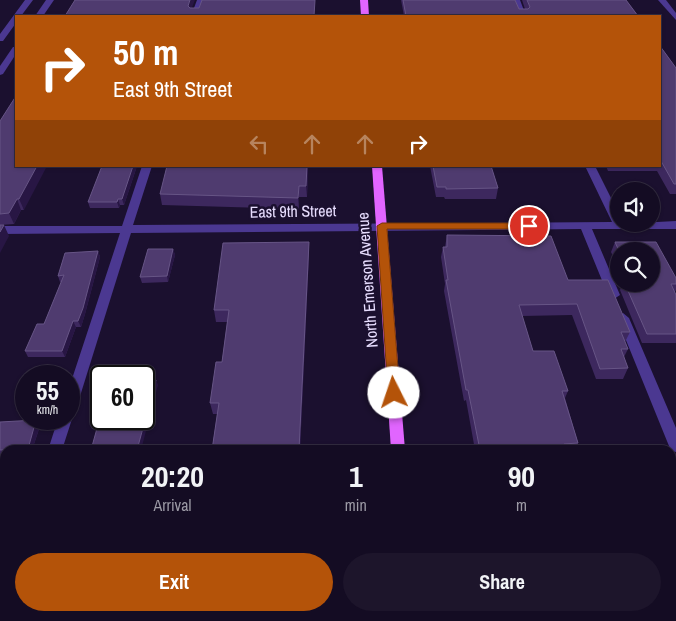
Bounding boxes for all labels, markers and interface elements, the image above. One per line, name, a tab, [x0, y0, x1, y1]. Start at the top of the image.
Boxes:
text: 50 m	[113, 29, 178, 76]
icon: right	[30, 35, 95, 100]
text: East 9th Street	[113, 74, 232, 104]
icon: left	[245, 130, 273, 158]
icon: ahead	[298, 130, 326, 158]
icon: ahead	[351, 130, 379, 158]
icon: right	[404, 130, 432, 158]
map controls	[610, 182, 660, 292]
button: sound	[610, 182, 660, 232]
street label: East 9th Street	[249, 199, 337, 223]
pin	[508, 205, 550, 247]
street label: North Emerson Avenue	[351, 212, 383, 348]
icon: arrive	[515, 212, 543, 240]
button: search	[610, 242, 660, 292]
speed limit sign: 60	[90, 365, 155, 430]
position arrow	[367, 366, 419, 418]
text: 55	[36, 374, 59, 408]
text: km/h	[37, 402, 58, 418]
text: 20:20	[141, 456, 204, 496]
text: 1	[349, 456, 363, 496]
text: 90	[508, 456, 535, 496]
text: Arrival	[153, 494, 191, 516]
text: min	[345, 494, 367, 516]
text: m	[516, 494, 527, 516]
button: Exit	[15, 553, 333, 611]
button: Share	[343, 553, 661, 611]

